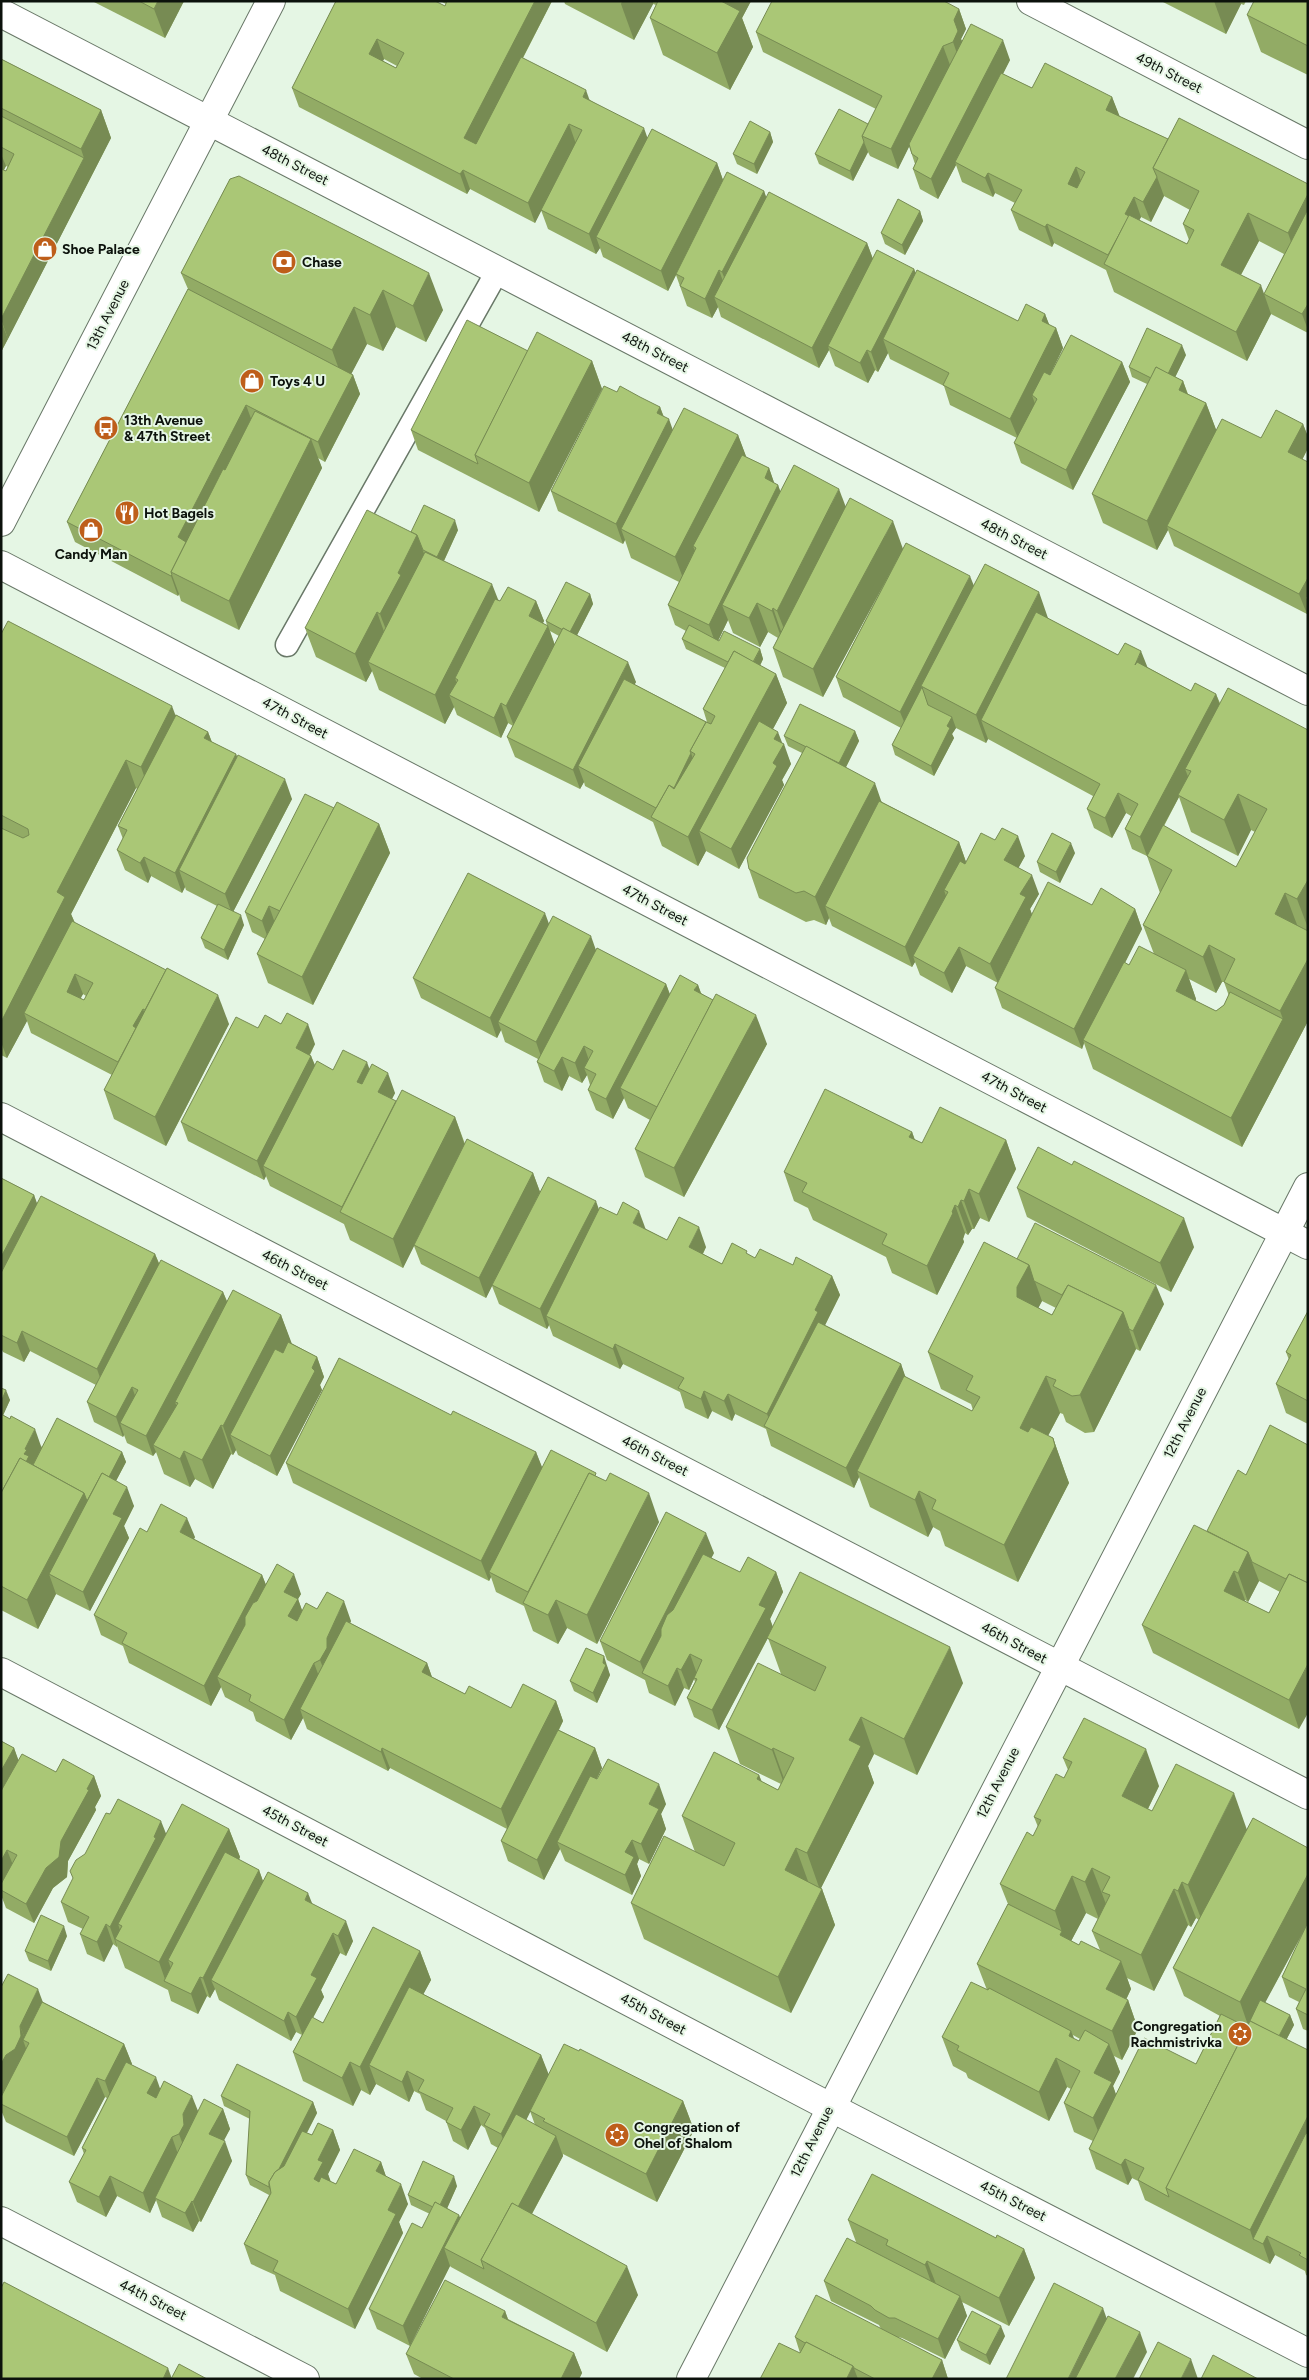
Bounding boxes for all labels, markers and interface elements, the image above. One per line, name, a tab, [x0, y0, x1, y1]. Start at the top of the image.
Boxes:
street label: 49th Street	[1133, 49, 1205, 97]
street label: 48th Street	[259, 141, 331, 189]
shop icon: Shoe Palace	[32, 236, 58, 262]
place label: Shoe Palace	[62, 241, 140, 258]
bank icon: Chase	[271, 249, 297, 275]
place label: Chase	[302, 254, 342, 271]
street label: 13th Avenue	[83, 276, 133, 353]
street label: 48th Street	[619, 328, 691, 376]
shop icon: Toys 4 U	[239, 368, 265, 394]
place label: Toys 4 U	[270, 373, 325, 390]
place label: 13th Avenue & 47th Street	[124, 412, 211, 445]
bus stop icon: 13th Avenue & 47th Street	[93, 415, 119, 441]
restaurant icon: Hot Bagels	[114, 500, 140, 526]
place label: Hot Bagels	[144, 505, 214, 522]
street label: 48th Street	[978, 515, 1050, 563]
shop icon: Candy Man	[78, 517, 104, 543]
place label: Candy Man	[55, 546, 127, 563]
street label: 47th Street	[259, 694, 331, 742]
street label: 47th Street	[619, 881, 691, 929]
street label: 47th Street	[978, 1068, 1050, 1116]
street label: 46th Street	[259, 1246, 331, 1294]
street label: 12th Avenue	[1160, 1384, 1210, 1461]
street label: 46th Street	[619, 1432, 691, 1480]
street label: 46th Street	[978, 1619, 1050, 1667]
street label: 12th Avenue	[973, 1744, 1023, 1821]
street label: 45th Street	[259, 1801, 331, 1851]
street label: 45th Street	[617, 1989, 689, 2039]
place label: Congregation Rachmistrivka	[1130, 2018, 1222, 2051]
synagogue icon: Congregation Rachmistrivka	[1227, 2021, 1253, 2047]
street label: 12th Avenue	[787, 2103, 837, 2180]
place label: Congregation of Ohel of Shalom	[634, 2119, 740, 2152]
synagogue icon: Congregation of Ohel of Shalom	[604, 2122, 630, 2148]
street label: 45th Street	[977, 2177, 1049, 2225]
street label: 44th Street	[117, 2276, 189, 2324]

